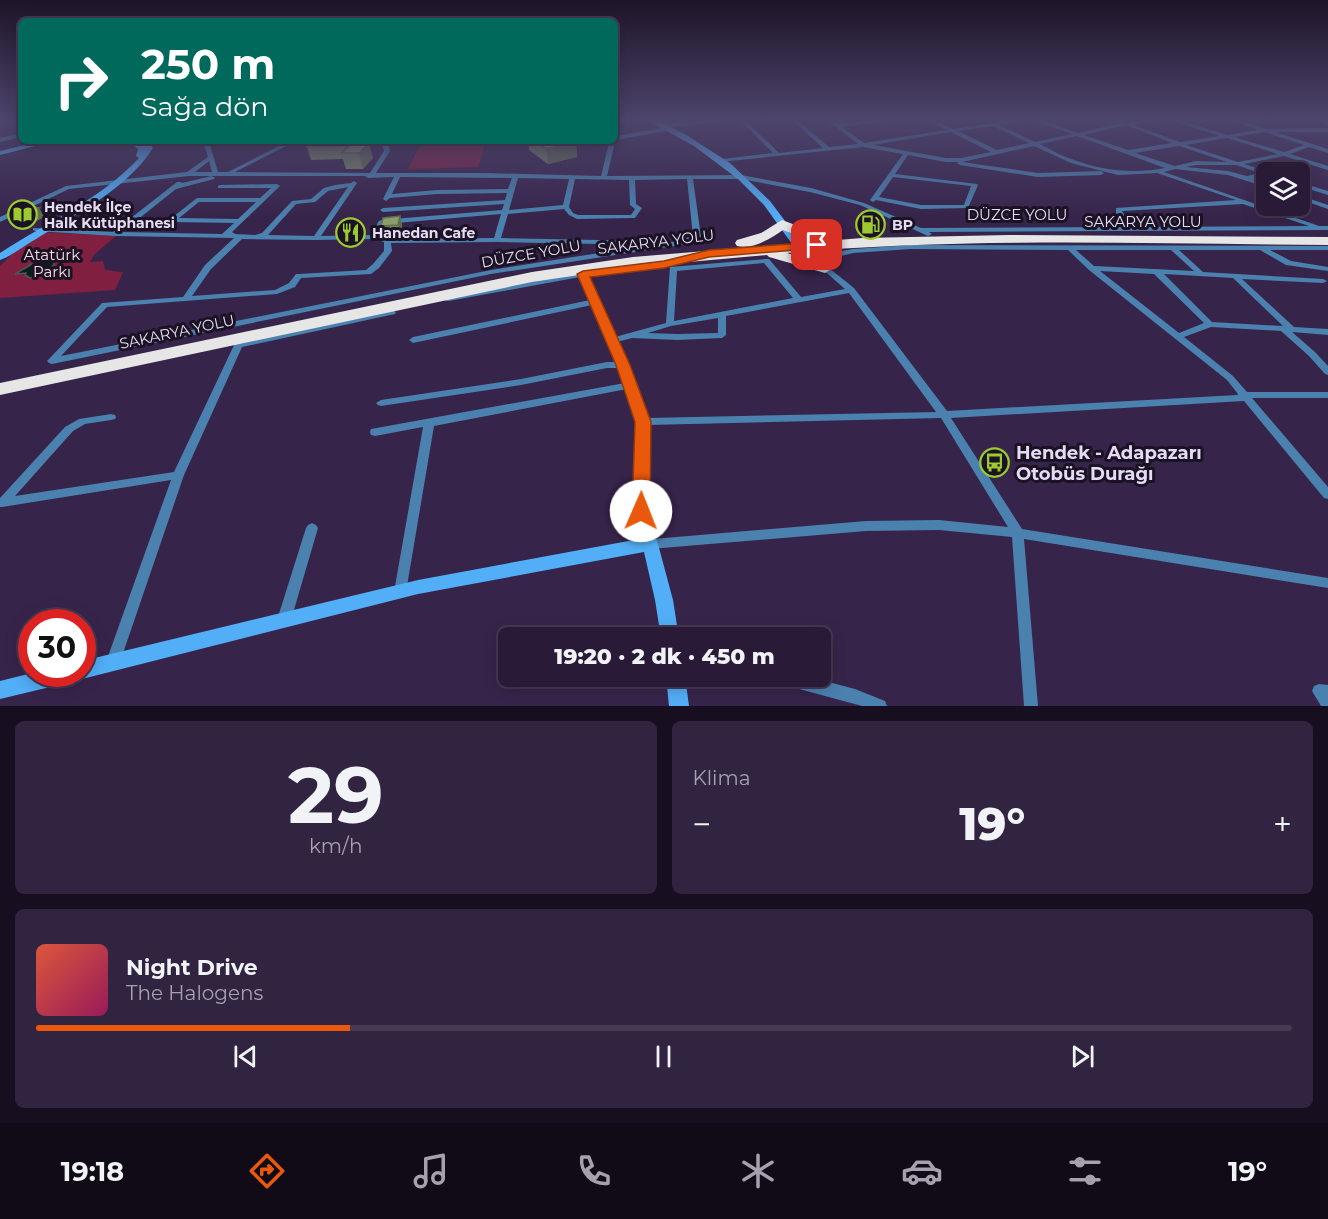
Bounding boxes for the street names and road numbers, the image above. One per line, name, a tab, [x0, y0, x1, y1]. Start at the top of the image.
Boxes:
street label: DÜZCE YOLU	[967, 205, 1067, 224]
street label: SAKARYA YOLU	[1084, 212, 1202, 231]
street label: SAKARYA YOLU	[597, 225, 715, 258]
street label: DÜZCE YOLU	[480, 235, 582, 272]
street label: SAKARYA YOLU	[118, 310, 236, 353]

